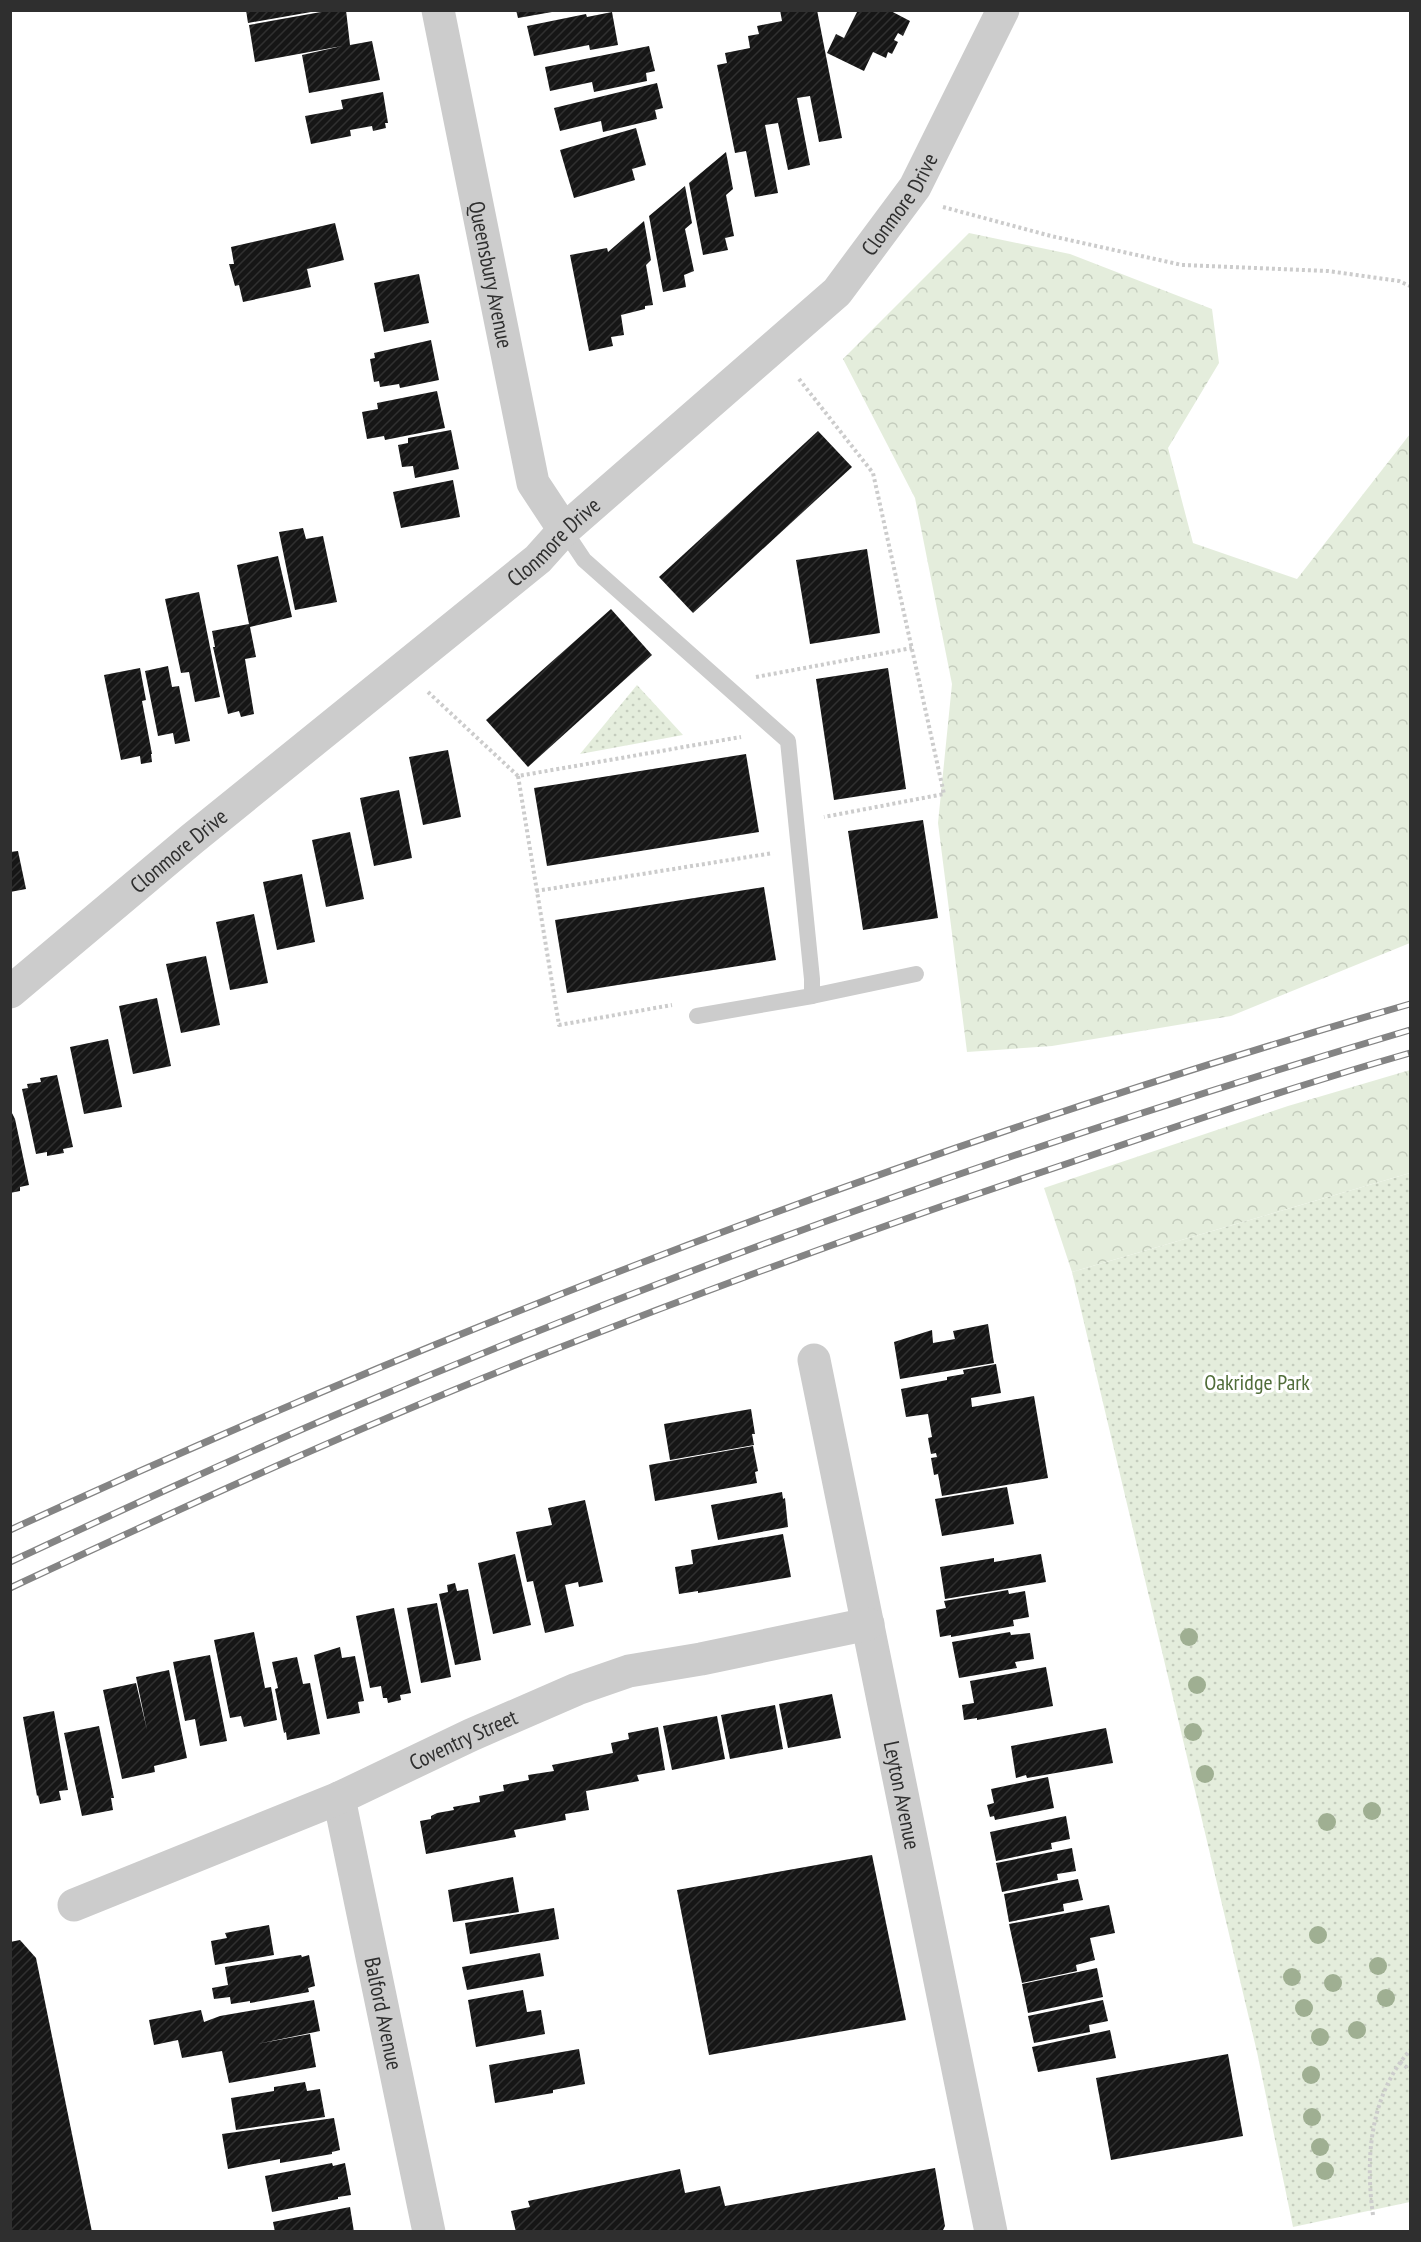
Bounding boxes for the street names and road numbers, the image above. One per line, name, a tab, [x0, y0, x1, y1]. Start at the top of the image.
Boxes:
street label: Clonmore Drive	[855, 148, 944, 261]
street label: Queensbury Avenue	[463, 199, 520, 351]
street label: Clonmore Drive	[501, 491, 606, 592]
street label: Clonmore Drive	[124, 802, 233, 899]
street label: Coventry Street	[404, 1703, 522, 1777]
street label: Leyton Avenue	[878, 1738, 927, 1852]
street label: Balford Avenue	[358, 1954, 409, 2072]

